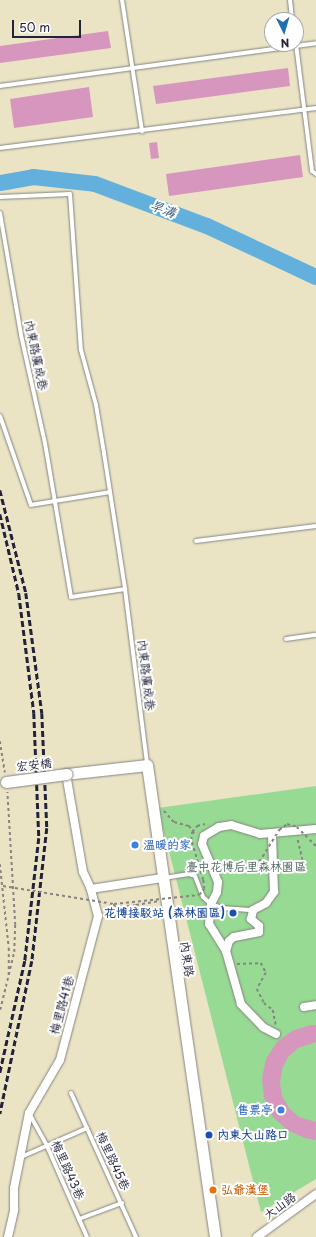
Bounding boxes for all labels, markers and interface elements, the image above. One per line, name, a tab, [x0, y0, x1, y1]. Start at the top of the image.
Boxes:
scale bar	[14, 12, 83, 38]
north arrow	[264, 12, 304, 52]
text: 50 m	[19, 18, 50, 36]
text: N	[280, 35, 290, 52]
water label: 旱溝	[148, 197, 178, 221]
street label: 內東路廣成巷	[21, 318, 51, 392]
street label: 內東路廣成巷	[134, 638, 158, 712]
street label: 宏安橋	[15, 756, 53, 774]
place label: 溫暖的家	[143, 838, 191, 852]
marker: 溫暖的家	[130, 840, 140, 850]
park label: 臺中花博后里森林園區	[186, 860, 306, 874]
place label: 花博接駁站 (森林園區)	[104, 906, 225, 920]
marker: 花博接駁站 (森林園區)	[228, 908, 238, 918]
street label: 內東路	[177, 940, 197, 978]
street label: 梅里路41巷	[47, 974, 77, 1036]
place label: 售票亭	[237, 1103, 273, 1117]
marker: 售票亭	[276, 1105, 286, 1115]
place label: 內東大山路口	[217, 1128, 289, 1142]
street label: 梅里路45巷	[93, 1129, 133, 1193]
marker: 內東大山路口	[204, 1130, 214, 1140]
street label: 梅里路43巷	[48, 1138, 88, 1202]
place label: 弘爺漢堡	[221, 1183, 269, 1197]
marker: 弘爺漢堡	[208, 1185, 218, 1195]
street label: 大山路	[261, 1190, 299, 1222]

